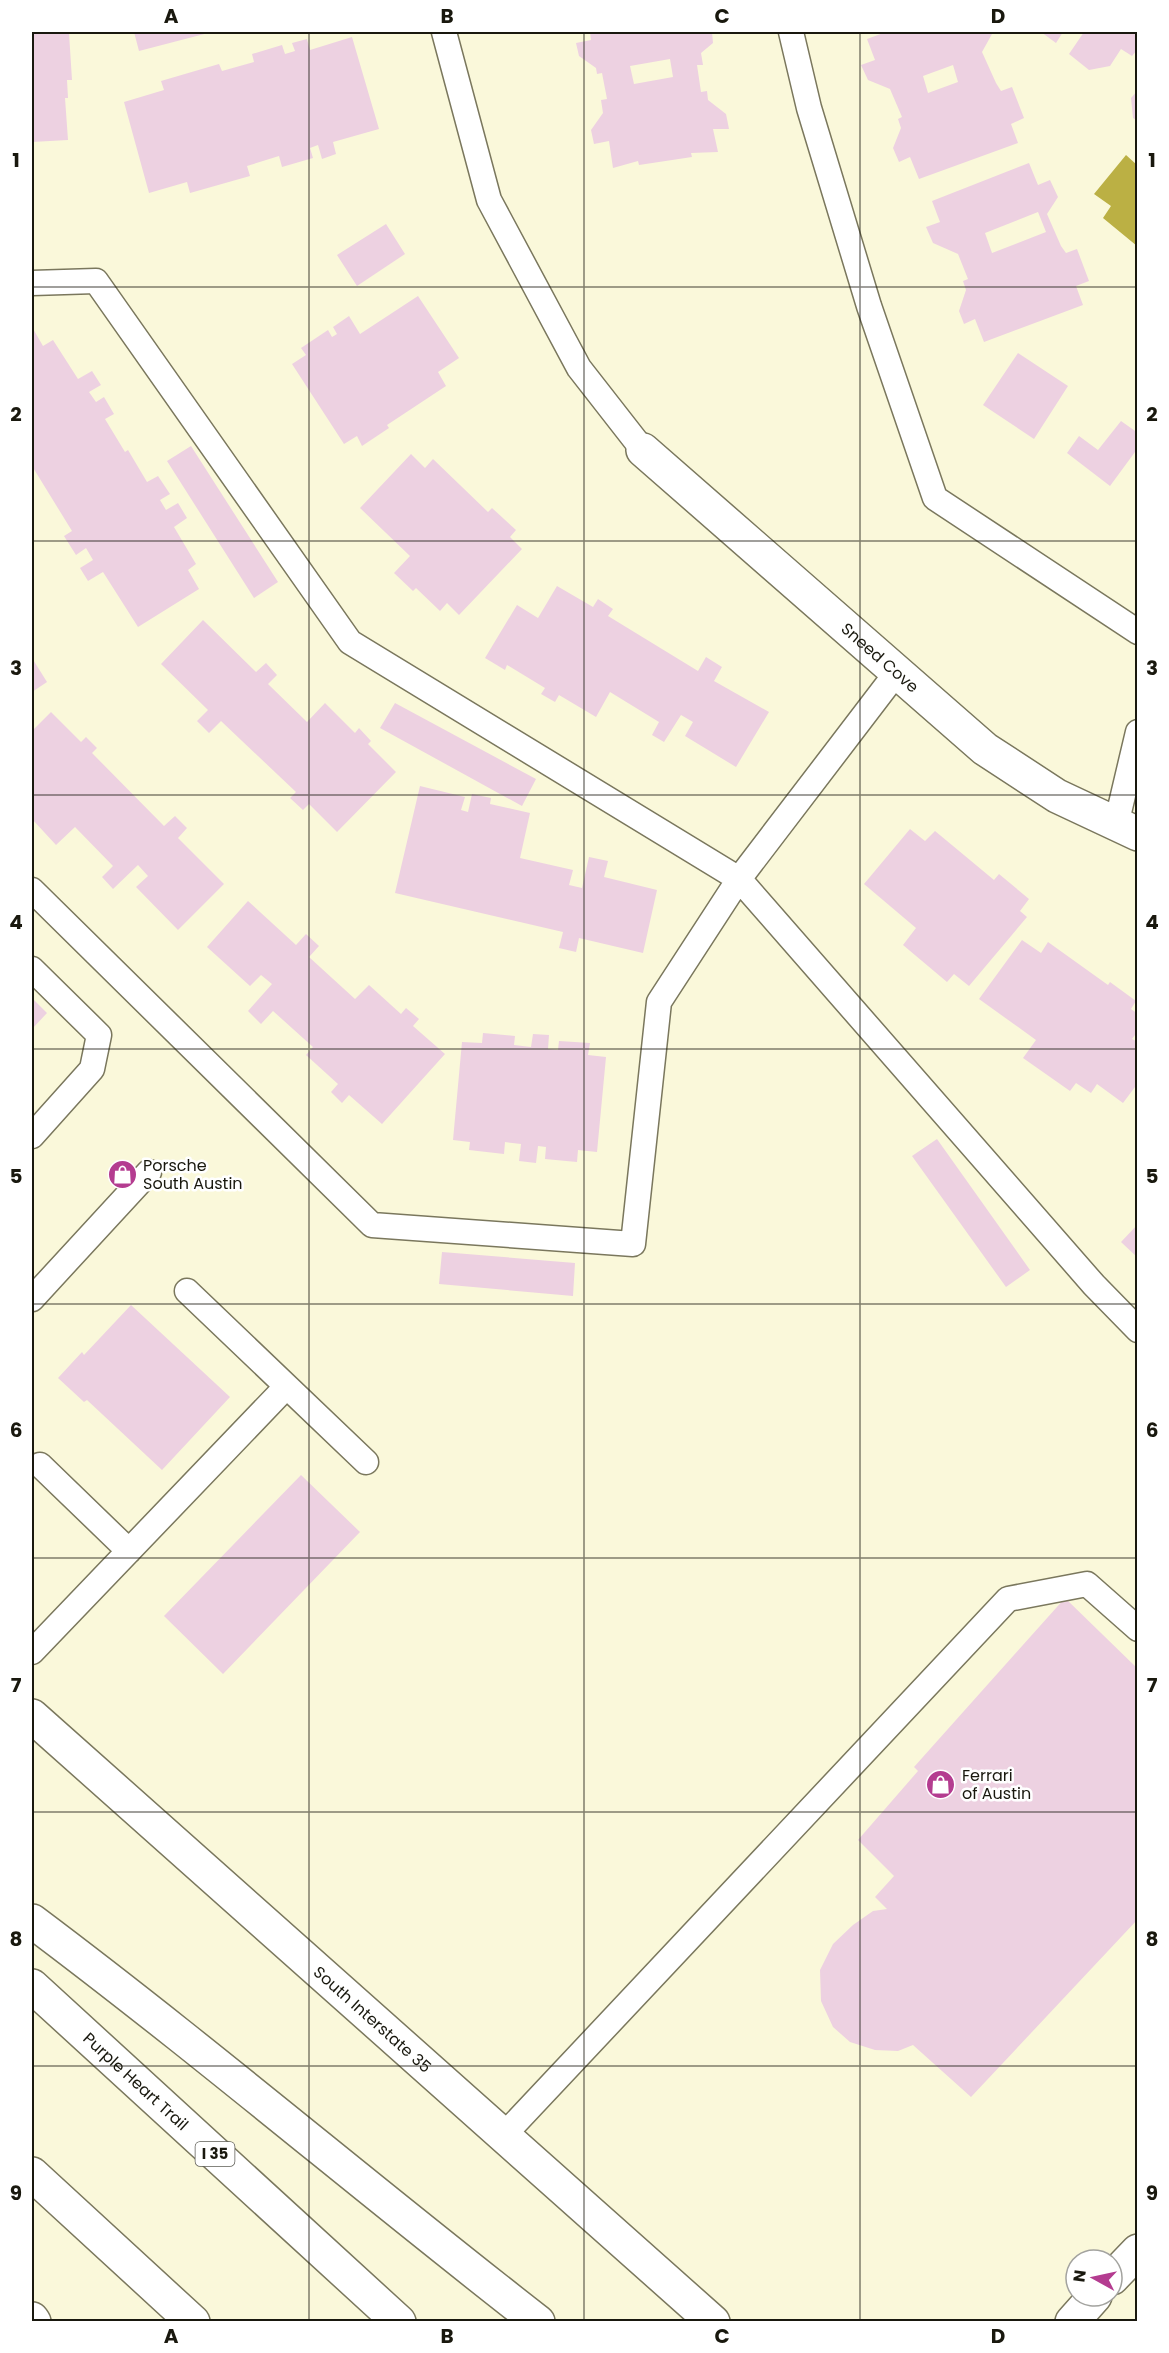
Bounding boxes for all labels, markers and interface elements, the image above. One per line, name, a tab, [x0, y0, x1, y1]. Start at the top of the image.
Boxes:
text: A	[164, 2, 179, 30]
text: B	[440, 2, 454, 30]
text: C	[714, 2, 730, 30]
text: D	[991, 2, 1005, 30]
text: 1	[12, 146, 20, 174]
text: 1	[1148, 146, 1156, 174]
text: 2	[10, 400, 22, 428]
text: 2	[1146, 400, 1158, 428]
street label: Sneed Cove	[836, 617, 924, 698]
text: 3	[10, 654, 22, 682]
text: 3	[1146, 654, 1158, 682]
text: 4	[9, 908, 23, 936]
text: 4	[1145, 908, 1159, 936]
place label: Porsche South Austin	[143, 1154, 243, 1195]
shop icon: Porsche South Austin	[106, 1158, 138, 1190]
text: 5	[10, 1162, 23, 1190]
text: 5	[1146, 1162, 1159, 1190]
text: 6	[10, 1416, 22, 1444]
text: 6	[1146, 1416, 1158, 1444]
text: 7	[11, 1671, 22, 1699]
text: 7	[1147, 1671, 1158, 1699]
place label: Ferrari of Austin	[962, 1764, 1031, 1805]
shop icon: Ferrari of Austin	[925, 1768, 957, 1800]
text: 8	[10, 1925, 22, 1953]
text: 8	[1146, 1925, 1158, 1953]
street label: South Interstate 35	[308, 1961, 436, 2078]
street label: Purple Heart Trail	[78, 2027, 193, 2136]
road number: I 35	[196, 2142, 234, 2166]
text: 9	[10, 2179, 22, 2207]
text: 9	[1146, 2179, 1158, 2207]
north arrow	[1064, 2248, 1124, 2308]
text: N	[1067, 2268, 1092, 2284]
text: A	[164, 2322, 179, 2350]
text: B	[440, 2322, 454, 2350]
text: C	[714, 2322, 730, 2350]
text: D	[991, 2322, 1005, 2350]

